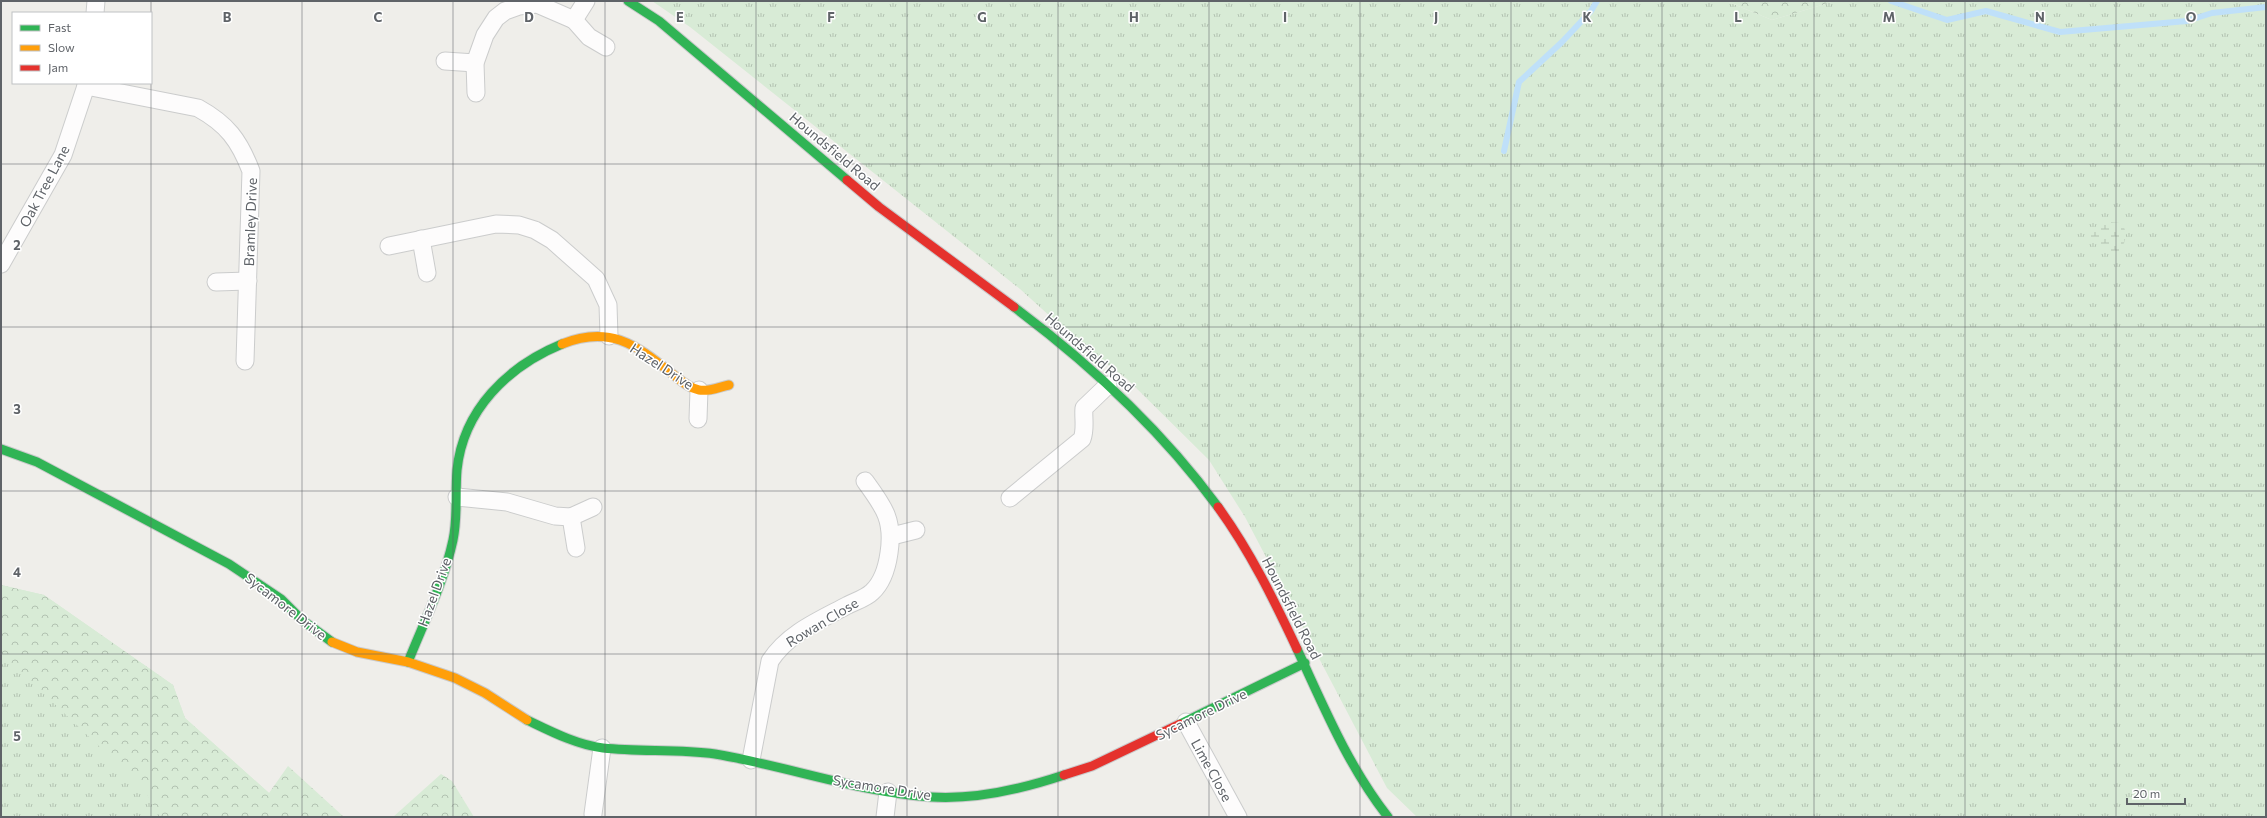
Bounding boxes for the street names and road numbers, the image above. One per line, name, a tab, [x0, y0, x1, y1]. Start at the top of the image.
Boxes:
street label: Houndsfield Road	[786, 108, 884, 194]
street label: Oak Tree Lane	[15, 142, 73, 230]
street label: Bramley Drive	[240, 177, 260, 267]
street label: Houndsfield Road	[1042, 309, 1138, 395]
street label: Hazel Drive	[627, 339, 697, 393]
street label: Houndsfield Road	[1259, 554, 1325, 662]
street label: Hazel Drive	[414, 555, 454, 629]
street label: Sycamore Drive	[242, 569, 330, 643]
street label: Rowan Close	[783, 594, 861, 650]
street label: Sycamore Drive	[1153, 685, 1249, 743]
street label: Lime Close	[1188, 736, 1236, 804]
street label: Sycamore Drive	[832, 771, 932, 803]

